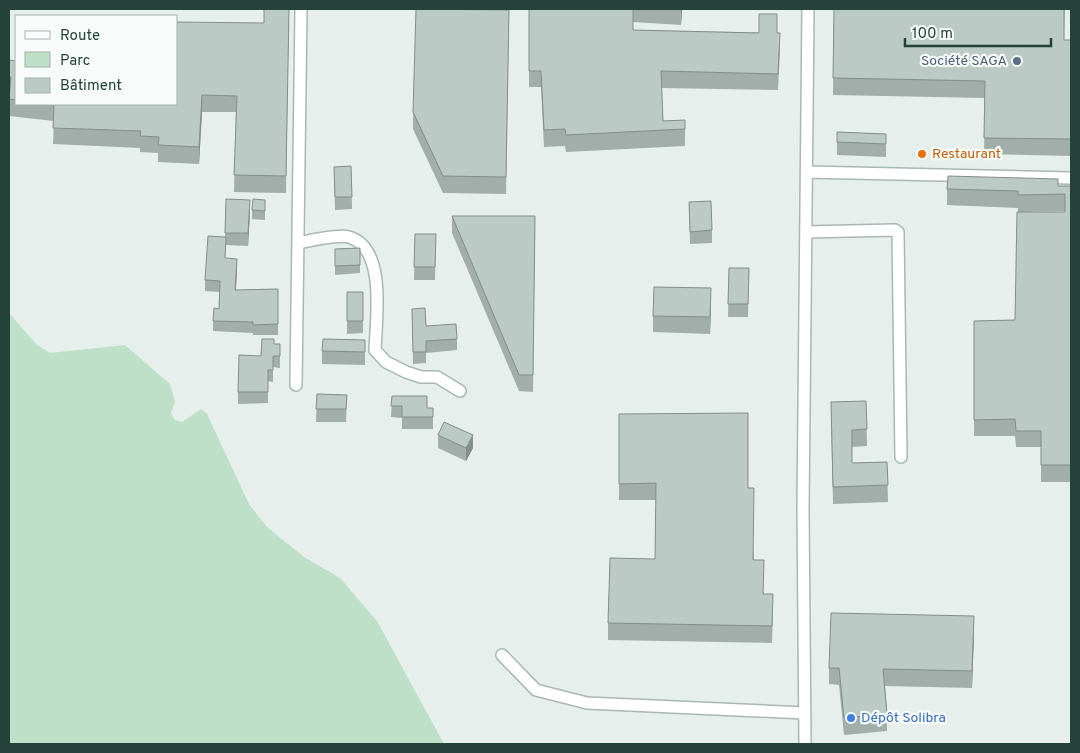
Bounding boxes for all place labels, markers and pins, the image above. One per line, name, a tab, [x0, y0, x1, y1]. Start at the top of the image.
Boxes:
place label: Société SAGA	[921, 53, 1007, 70]
marker: Société SAGA	[1011, 55, 1023, 67]
place label: Restaurant	[932, 146, 1001, 163]
marker: Restaurant	[916, 148, 928, 160]
place label: Dépôt Solibra	[861, 710, 946, 727]
marker: Dépôt Solibra	[845, 712, 857, 724]

